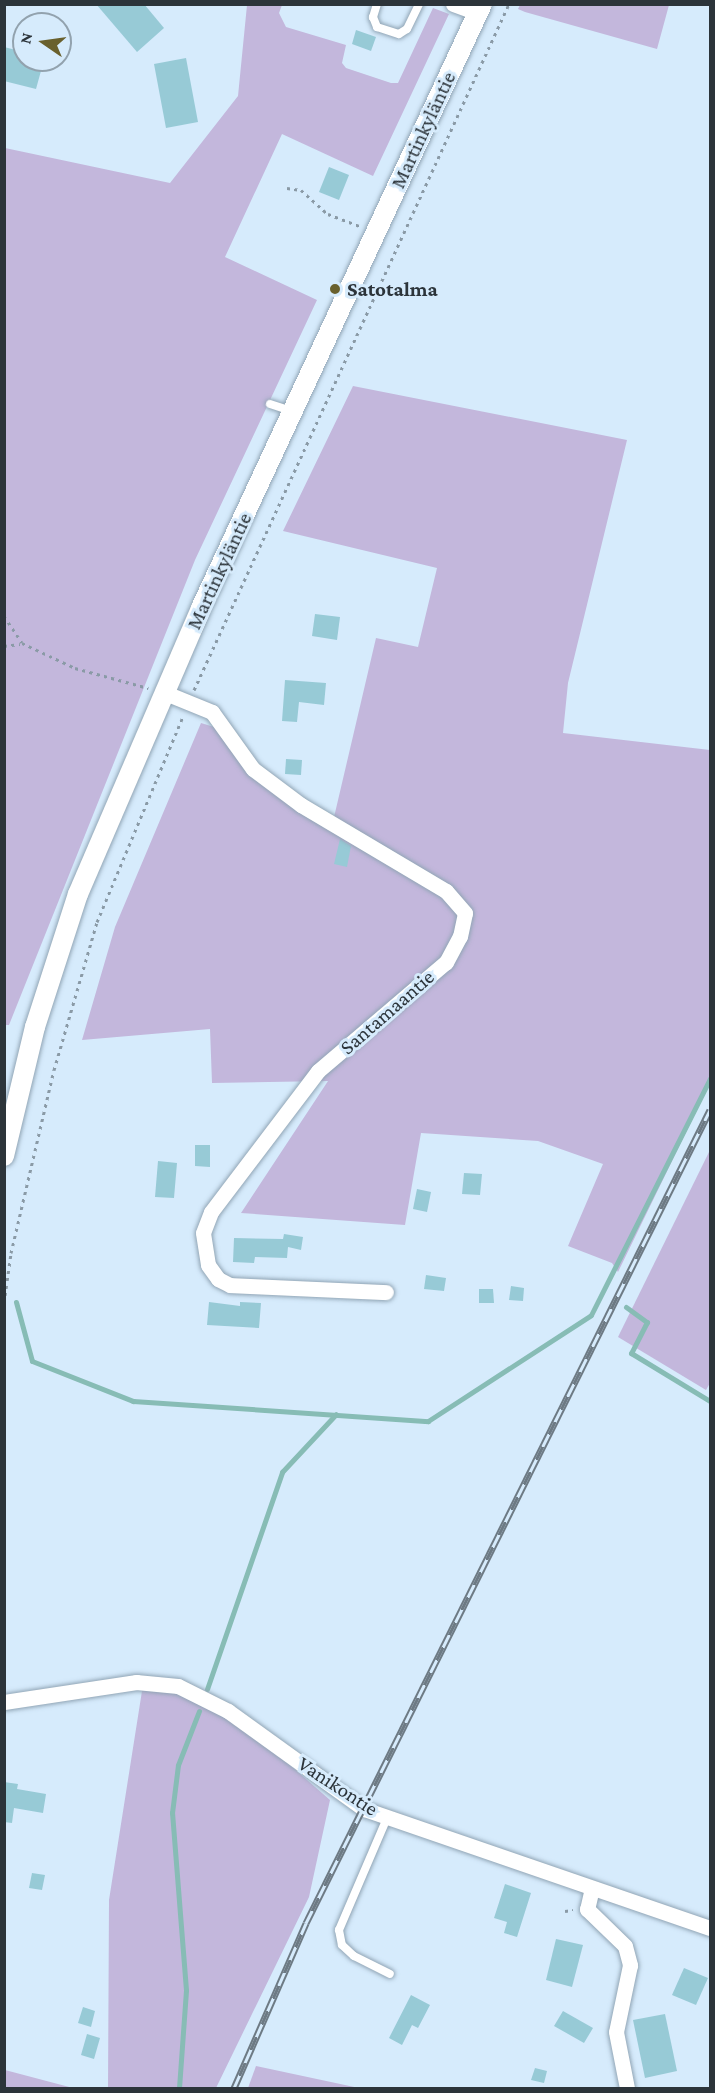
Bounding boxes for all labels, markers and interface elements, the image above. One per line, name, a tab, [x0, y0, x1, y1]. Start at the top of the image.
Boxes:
north arrow	[12, 12, 72, 72]
text: N	[16, 31, 35, 46]
street label: Martinkyläntie	[385, 68, 461, 192]
place label: Satotalma	[347, 276, 438, 302]
marker: Satotalma	[328, 282, 342, 296]
street label: Martinkyläntie	[181, 509, 257, 633]
street label: Santamaantie	[335, 964, 439, 1060]
street label: Vanikontie	[293, 1751, 383, 1821]

